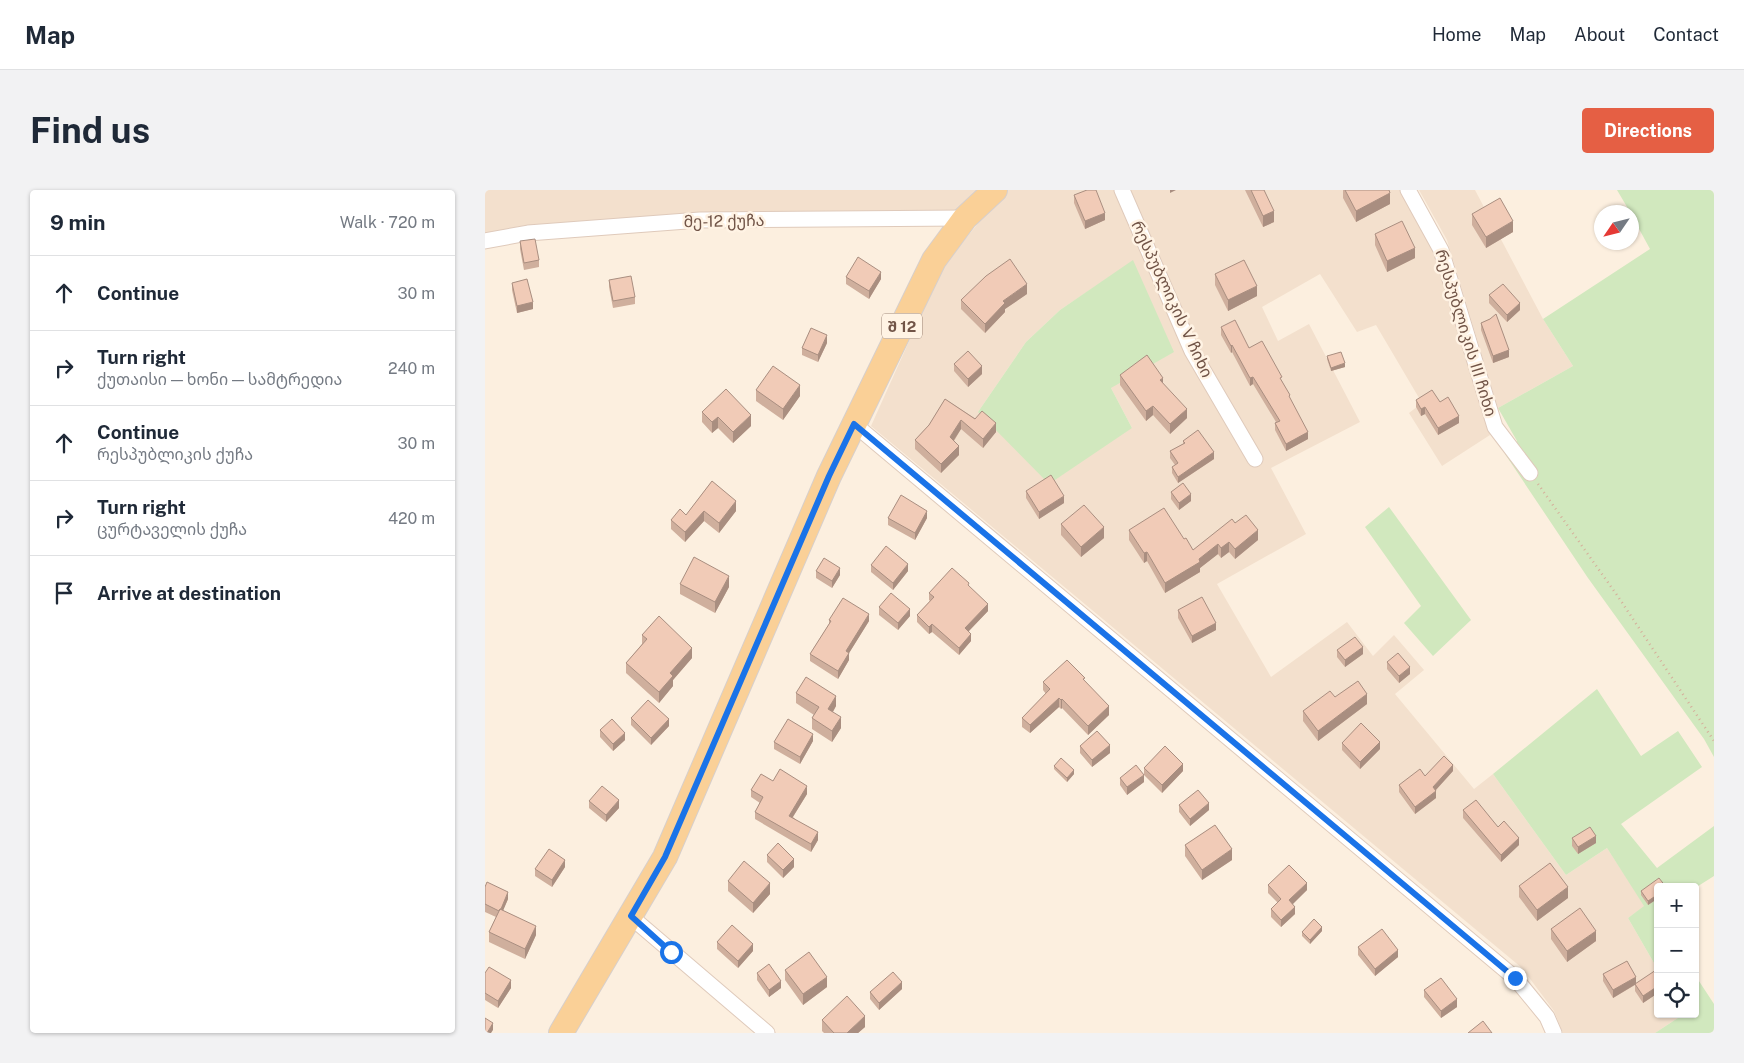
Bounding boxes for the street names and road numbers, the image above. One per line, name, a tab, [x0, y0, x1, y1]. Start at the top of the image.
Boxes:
street label: მე-12 ქუჩა	[683, 211, 765, 231]
street label: რესპუბლიკის V ჩიხი	[1126, 218, 1217, 381]
street label: რესპუბლიკის III ჩიხი	[1431, 247, 1500, 419]
road number: შ 12	[882, 314, 922, 338]

